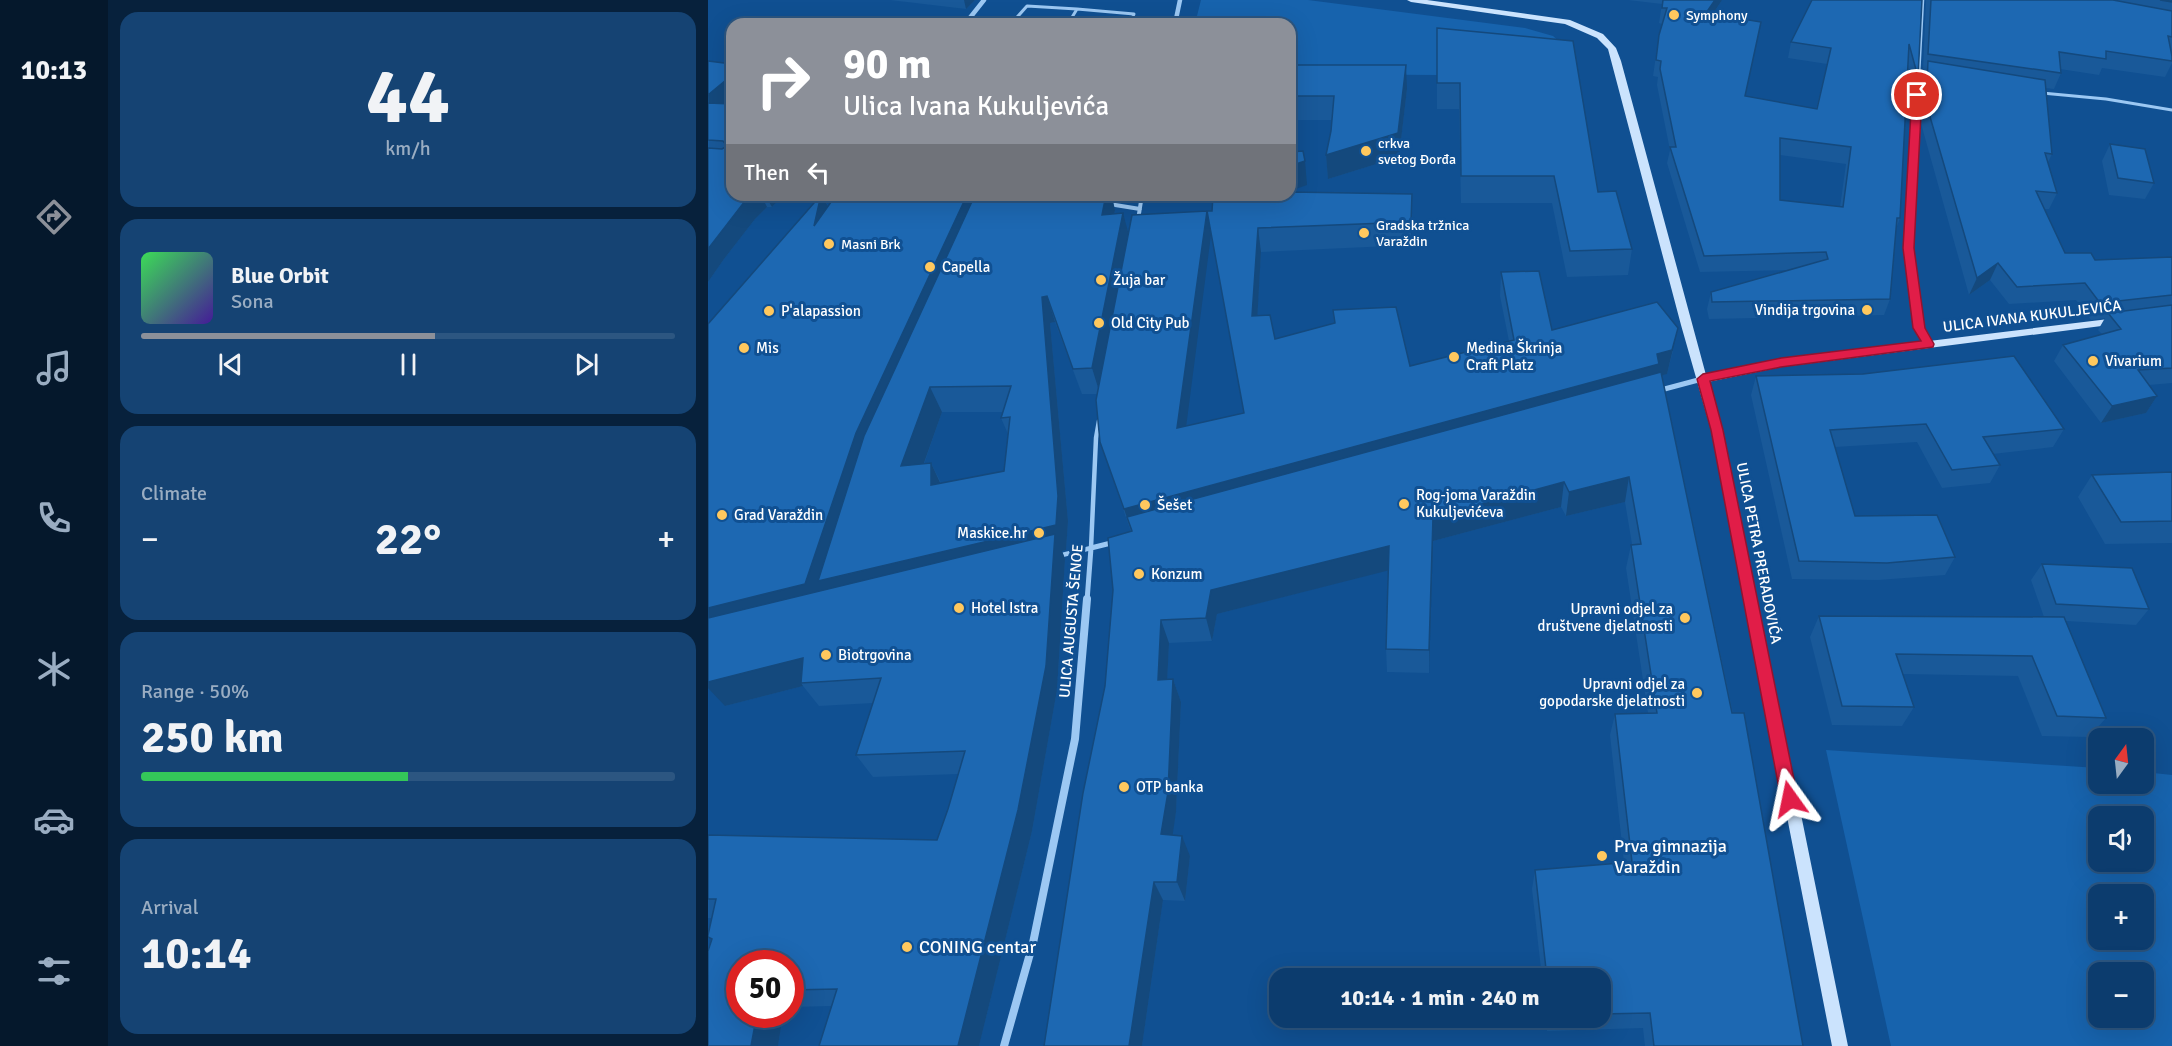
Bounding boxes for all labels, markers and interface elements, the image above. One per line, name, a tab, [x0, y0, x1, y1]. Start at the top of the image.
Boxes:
place label: Symphony	[1686, 7, 1748, 24]
marker: Symphony	[1667, 8, 1681, 22]
text: 90 m	[843, 39, 932, 90]
icon: right	[744, 42, 822, 120]
text: 44	[366, 49, 450, 145]
text: 10:13	[21, 54, 87, 87]
pin	[1891, 69, 1942, 120]
icon: arrive	[1900, 78, 1933, 111]
text: Ulica Ivana Kukuljevića	[843, 90, 1109, 123]
place label: crkva svetog Đorđa	[1378, 135, 1456, 168]
text: km/h	[385, 136, 431, 161]
marker: crkva svetog Đorđa	[1359, 144, 1373, 158]
icon: left	[802, 156, 835, 189]
text: Then	[744, 159, 790, 186]
icon: directions	[33, 196, 75, 238]
place label: Gradska tržnica Varaždin	[1376, 217, 1469, 250]
marker: Gradska tržnica Varaždin	[1357, 226, 1371, 240]
place label: Masni Brk	[841, 236, 900, 253]
marker: Masni Brk	[822, 237, 836, 251]
place label: Capella	[942, 258, 990, 276]
marker: Capella	[923, 260, 937, 274]
text: Blue Orbit	[231, 262, 329, 289]
place label: Žuja bar	[1113, 271, 1166, 289]
marker: Žuja bar	[1094, 273, 1108, 287]
text: Sona	[231, 289, 274, 314]
street label: ULICA IVANA KUKULJEVIĆA	[1942, 295, 2122, 336]
place label: Vindija trgovina	[1754, 301, 1855, 319]
place label: P'alapassion	[781, 302, 861, 320]
marker: Vindija trgovina	[1860, 303, 1874, 317]
marker: P'alapassion	[762, 304, 776, 318]
place label: Old City Pub	[1111, 314, 1190, 332]
marker: Old City Pub	[1092, 316, 1106, 330]
place label: Medina Škrinja Craft Platz	[1466, 338, 1562, 374]
place label: Mis	[756, 339, 779, 357]
marker: Mis	[737, 341, 751, 355]
icon: music	[33, 347, 75, 389]
icon: previous	[214, 348, 247, 381]
icon: pause	[392, 348, 425, 381]
icon: next	[570, 348, 603, 381]
marker: Medina Škrinja Craft Platz	[1447, 350, 1461, 364]
place label: Vivarium	[2105, 352, 2162, 370]
marker: Vivarium	[2086, 354, 2100, 368]
street label: ULICA PETRA PRERADOVIĆA	[1733, 461, 1786, 645]
text: Climate	[141, 481, 207, 506]
place label: Rog-joma Varaždin Kukuljevićeva	[1416, 486, 1536, 521]
place label: Šešet	[1157, 495, 1192, 514]
icon: phone	[33, 497, 75, 539]
marker: Rog-joma Varaždin Kukuljevićeva	[1397, 497, 1411, 511]
marker: Šešet	[1138, 498, 1152, 512]
place label: Grad Varaždin	[734, 506, 823, 524]
marker: Grad Varaždin	[715, 508, 729, 522]
text: 22°	[375, 512, 441, 567]
text: −	[141, 519, 159, 560]
text: +	[657, 519, 675, 560]
place label: Maskice.hr	[957, 524, 1027, 542]
marker: Maskice.hr	[1032, 526, 1046, 540]
street label: ULICA AUGUSTA ŠENOE	[1054, 543, 1087, 699]
place label: Konzum	[1151, 565, 1203, 583]
marker: Konzum	[1132, 567, 1146, 581]
place label: Hotel Istra	[971, 599, 1038, 617]
place label: Upravni odjel za društvene djelatnosti	[1538, 600, 1673, 635]
marker: Hotel Istra	[952, 601, 966, 615]
marker: Upravni odjel za društvene djelatnosti	[1678, 611, 1692, 625]
place label: Biotrgovina	[838, 646, 912, 664]
icon: climate	[33, 648, 75, 690]
marker: Biotrgovina	[819, 648, 833, 662]
place label: Upravni odjel za gopodarske djelatnosti	[1539, 675, 1685, 710]
text: Range · 50%	[141, 679, 249, 704]
marker: Upravni odjel za gopodarske djelatnosti	[1690, 686, 1704, 700]
text: 250 km	[141, 710, 284, 765]
north arrow	[2088, 728, 2154, 794]
map controls	[2088, 728, 2154, 1028]
position arrow	[1758, 767, 1822, 831]
place label: OTP banka	[1136, 778, 1203, 796]
marker: OTP banka	[1117, 780, 1131, 794]
icon: car	[33, 799, 75, 841]
button: sound	[2088, 806, 2154, 872]
place label: Prva gimnazija Varaždin	[1614, 835, 1727, 878]
marker: Prva gimnazija Varaždin	[1595, 849, 1609, 863]
button: +	[2088, 884, 2154, 950]
text: Arrival	[141, 895, 199, 920]
text: 10:14	[141, 926, 251, 981]
place label: CONING centar	[919, 936, 1036, 958]
marker: CONING centar	[900, 940, 914, 954]
icon: filters	[33, 950, 75, 992]
speed limit sign: 50	[726, 950, 804, 1028]
button: −	[2088, 962, 2154, 1028]
text: 10:14 · 1 min · 240 m	[1340, 984, 1540, 1011]

